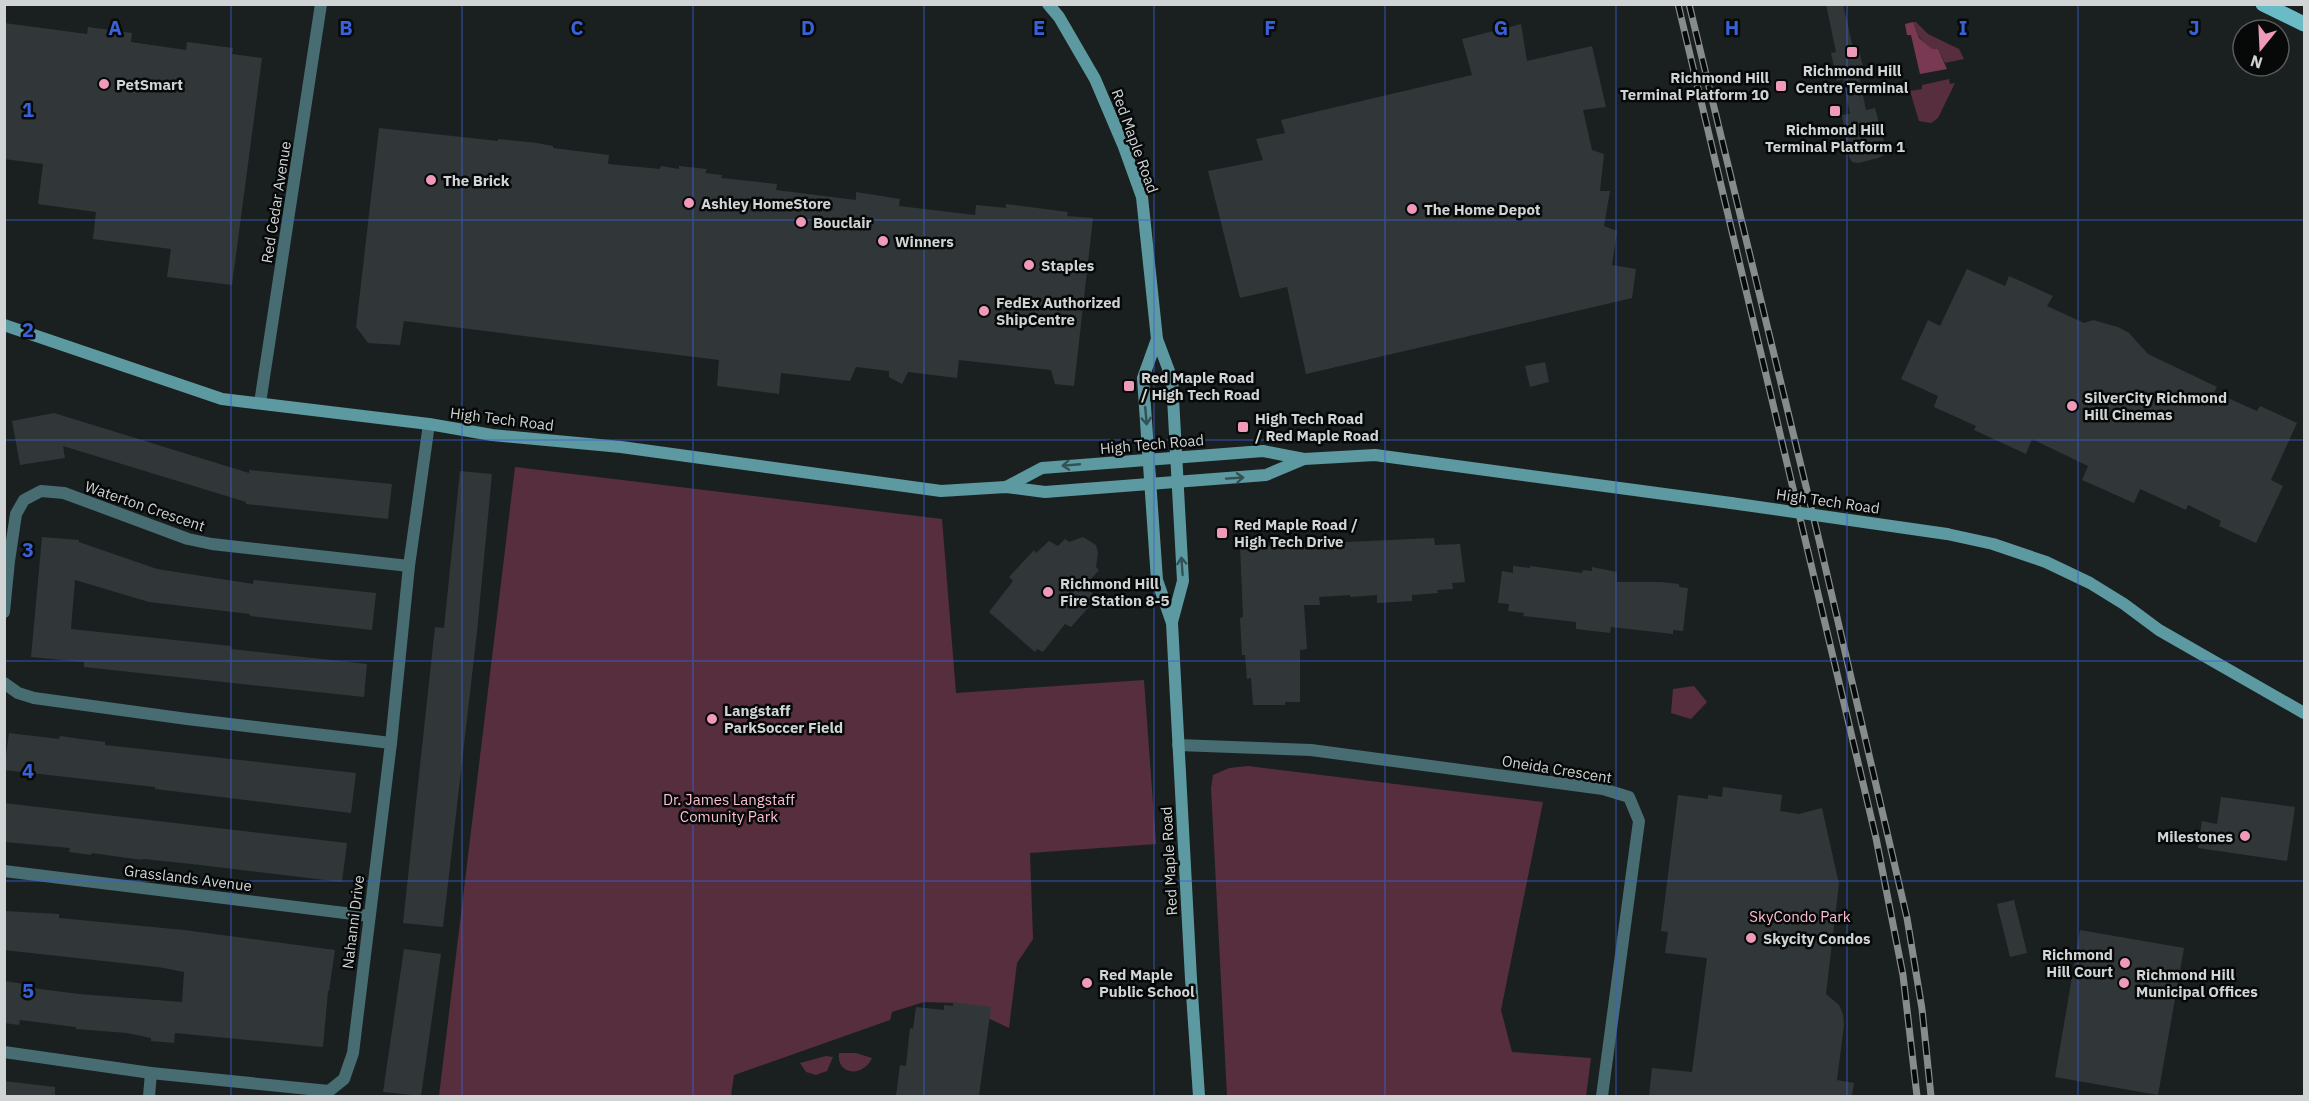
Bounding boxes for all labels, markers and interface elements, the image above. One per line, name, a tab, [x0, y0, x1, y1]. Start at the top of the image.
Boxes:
text: A	[108, 14, 122, 41]
text: B	[339, 14, 353, 41]
text: C	[570, 14, 584, 41]
text: D	[801, 14, 815, 41]
text: E	[1033, 14, 1045, 41]
text: F	[1264, 14, 1276, 41]
text: G	[1494, 14, 1508, 41]
text: H	[1725, 14, 1739, 41]
text: I	[1959, 14, 1967, 41]
text: J	[2188, 14, 2200, 41]
north arrow	[2231, 18, 2291, 78]
marker: Richmond Hill Centre Terminal	[1845, 45, 1859, 59]
text: N	[2248, 51, 2265, 74]
place label: Richmond Hill Centre Terminal	[1796, 61, 1909, 97]
place label: Richmond Hill Terminal Platform 10	[1620, 68, 1769, 104]
place label: PetSmart	[116, 75, 183, 94]
marker: PetSmart	[97, 77, 111, 91]
marker: Richmond Hill Terminal Platform 10	[1774, 79, 1788, 93]
street label: Red Maple Road	[1107, 86, 1163, 196]
text: 1	[22, 96, 34, 123]
marker: Richmond Hill Terminal Platform 1	[1828, 104, 1842, 118]
place label: Richmond Hill Terminal Platform 1	[1765, 120, 1905, 156]
street label: Red Cedar Avenue	[257, 140, 295, 264]
place label: The Brick	[443, 171, 510, 190]
marker: The Brick	[424, 173, 438, 187]
place label: Ashley HomeStore	[701, 194, 831, 213]
marker: Ashley HomeStore	[682, 196, 696, 210]
place label: The Home Depot	[1424, 200, 1541, 219]
marker: The Home Depot	[1405, 202, 1419, 216]
place label: Bouclair	[813, 213, 872, 232]
marker: Bouclair	[794, 215, 808, 229]
place label: Winners	[895, 232, 954, 251]
marker: Winners	[876, 234, 890, 248]
place label: Staples	[1041, 256, 1095, 275]
marker: Staples	[1022, 258, 1036, 272]
place label: FedEx Authorized ShipCentre	[996, 293, 1121, 329]
marker: FedEx Authorized ShipCentre	[977, 304, 991, 318]
text: 2	[22, 316, 34, 343]
place label: Red Maple Road / High Tech Road	[1141, 368, 1260, 404]
marker: Red Maple Road / High Tech Road	[1122, 379, 1136, 393]
place label: SilverCity Richmond Hill Cinemas	[2084, 388, 2227, 424]
marker: SilverCity Richmond Hill Cinemas	[2065, 399, 2079, 413]
street label: High Tech Road	[449, 403, 555, 435]
one-way arrow	[1141, 405, 1152, 425]
place label: High Tech Road / Red Maple Road	[1255, 409, 1379, 445]
marker: High Tech Road / Red Maple Road	[1236, 420, 1250, 434]
street label: High Tech Road	[1099, 430, 1205, 458]
one-way arrow	[1061, 460, 1081, 471]
one-way arrow	[1225, 472, 1245, 483]
street label: Waterton Crescent	[83, 477, 207, 535]
street label: High Tech Road	[1775, 484, 1881, 518]
place label: Red Maple Road / High Tech Drive	[1234, 515, 1358, 551]
marker: Red Maple Road / High Tech Drive	[1215, 526, 1229, 540]
text: 3	[22, 536, 34, 563]
one-way arrow	[1177, 557, 1188, 577]
place label: Richmond Hill Fire Station 8-5	[1060, 574, 1170, 610]
marker: Richmond Hill Fire Station 8-5	[1041, 585, 1055, 599]
place label: Langstaff ParkSoccer Field	[724, 701, 843, 737]
marker: Langstaff ParkSoccer Field	[705, 712, 719, 726]
street label: Oneida Crescent	[1501, 751, 1613, 787]
text: 4	[22, 757, 34, 784]
park label: Dr. James Langstaff Comunity Park	[663, 790, 795, 826]
street label: Red Maple Road	[1157, 806, 1181, 916]
place label: Milestones	[2157, 827, 2233, 846]
marker: Milestones	[2238, 829, 2252, 843]
street label: Grasslands Avenue	[123, 861, 253, 895]
street label: Nahanni Drive	[338, 874, 368, 970]
park label: SkyCondo Park	[1749, 907, 1851, 926]
place label: Skycity Condos	[1763, 929, 1871, 948]
marker: Skycity Condos	[1744, 931, 1758, 945]
place label: Richmond Hill Court	[2042, 945, 2113, 981]
marker: Richmond Hill Court	[2118, 956, 2132, 970]
place label: Red Maple Public School	[1099, 965, 1195, 1001]
place label: Richmond Hill Municipal Offices	[2136, 965, 2258, 1001]
marker: Red Maple Public School	[1080, 976, 1094, 990]
marker: Richmond Hill Municipal Offices	[2117, 976, 2131, 990]
text: 5	[22, 977, 34, 1004]

